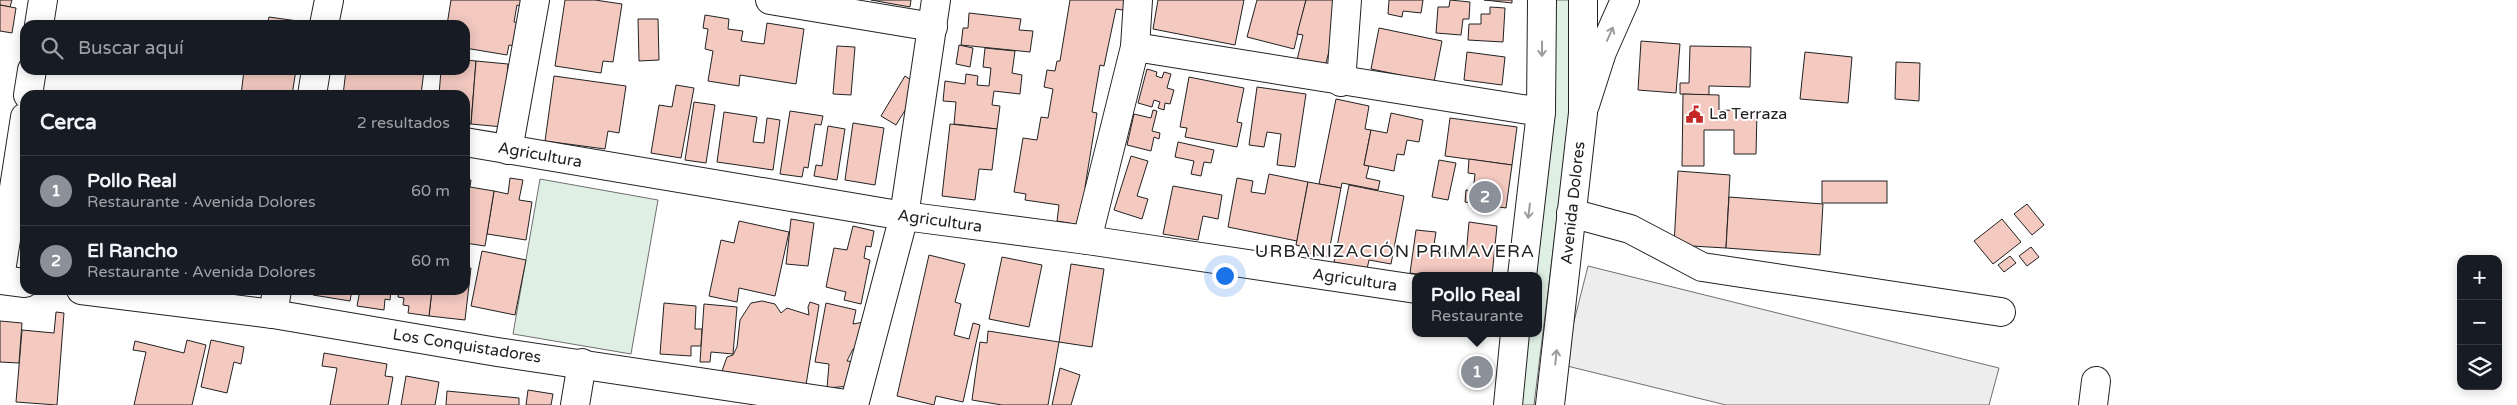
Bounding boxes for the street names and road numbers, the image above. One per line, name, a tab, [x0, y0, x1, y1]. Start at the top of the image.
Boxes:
street label: Agricultura	[496, 138, 584, 172]
street label: Avenida Dolores	[1557, 141, 1589, 265]
street label: Agricultura	[896, 205, 984, 237]
street label: Agricultura	[1311, 264, 1399, 296]
street label: Los Conquistadores	[391, 324, 543, 368]

